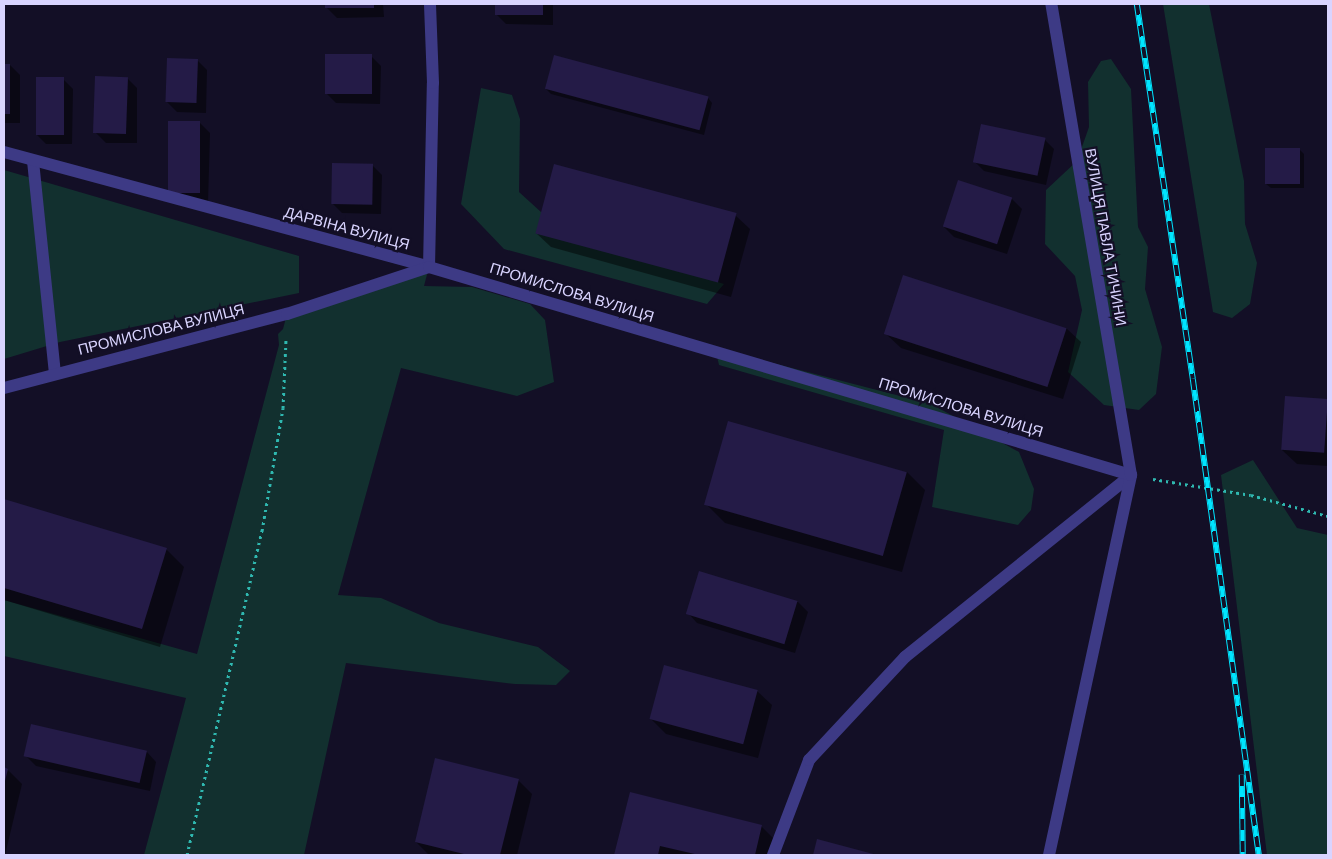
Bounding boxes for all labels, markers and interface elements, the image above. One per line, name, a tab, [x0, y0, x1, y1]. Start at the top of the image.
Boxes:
street label: ВУЛИЦЯ ПАВЛА ТИЧИНИ	[1082, 147, 1130, 327]
street label: ДАРВІНА ВУЛИЦЯ	[282, 203, 412, 253]
street label: ПРОМИСЛОВА ВУЛИЦЯ	[488, 258, 656, 326]
street label: ПРОМИСЛОВА ВУЛИЦЯ	[76, 300, 246, 358]
street label: ПРОМИСЛОВА ВУЛИЦЯ	[877, 373, 1045, 441]

